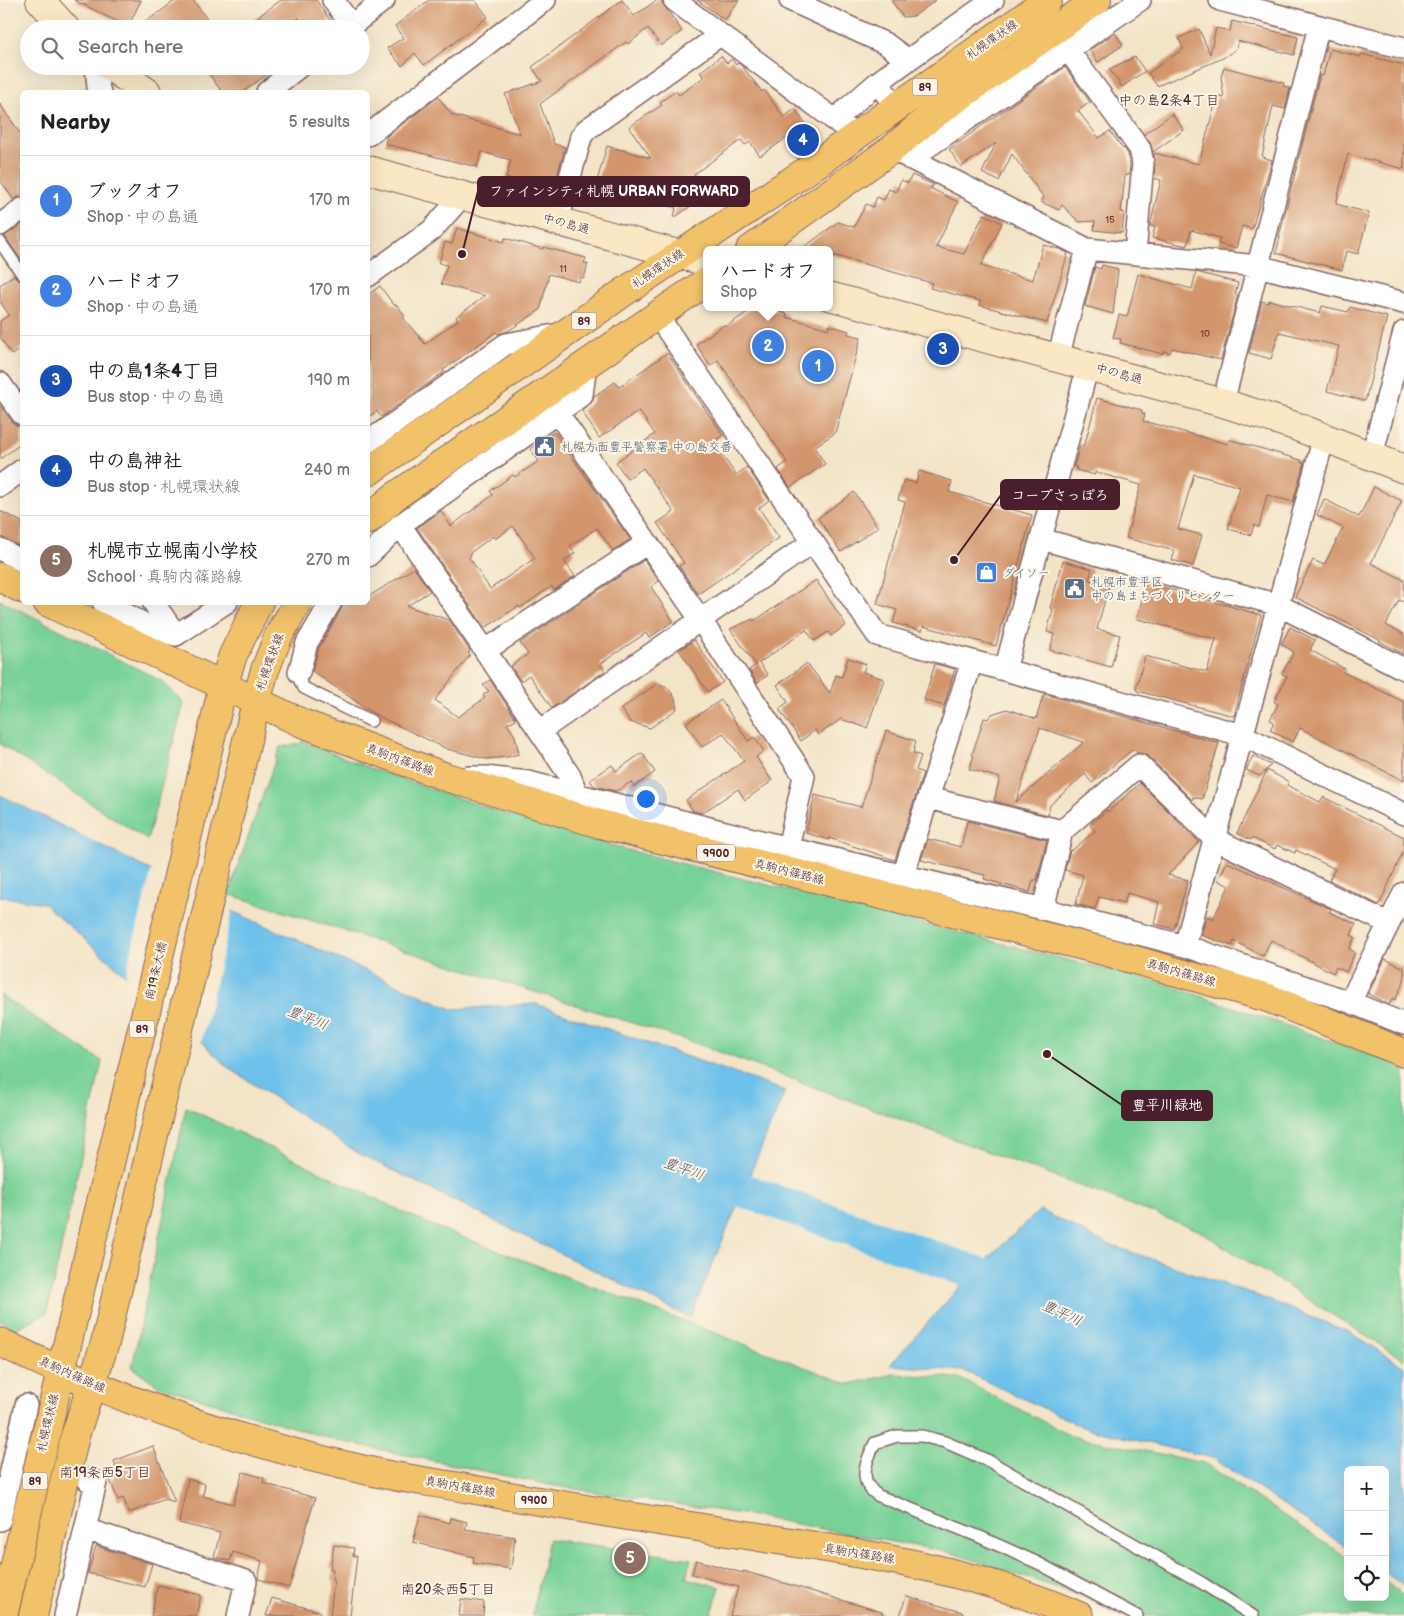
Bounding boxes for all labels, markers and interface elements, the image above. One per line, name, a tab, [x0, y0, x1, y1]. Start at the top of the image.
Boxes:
street label: 札幌環状線	[963, 17, 1021, 63]
search box	[20, 20, 370, 75]
icon: search	[38, 34, 66, 62]
text: Search here	[78, 36, 183, 59]
road number: 89	[912, 78, 938, 95]
district label: 中の島2条4丁目	[1119, 92, 1219, 109]
text: Nearby	[40, 110, 110, 135]
text: 5 results	[288, 113, 350, 132]
pin: 4	[787, 121, 819, 159]
callout: ファインシティ札幌 URBAN FORWARD	[478, 177, 749, 206]
text: ブックオフ	[87, 180, 182, 203]
text: ファインシティ札幌 URBAN FORWARD	[489, 183, 739, 200]
text: 1	[53, 191, 59, 210]
text: 170 m	[309, 191, 350, 210]
text: Shop · 中の島通	[87, 208, 198, 227]
street label: 中の島通	[541, 211, 591, 237]
house number: 15	[1105, 214, 1115, 226]
street label: 札幌環状線	[629, 246, 687, 292]
popup	[703, 246, 833, 311]
text: ハードオフ	[720, 260, 816, 283]
house number: 11	[559, 263, 567, 275]
text: ハードオフ	[87, 270, 182, 293]
text: 2	[51, 281, 61, 300]
text: 170 m	[309, 281, 350, 300]
text: Shop	[720, 283, 757, 302]
text: Shop · 中の島通	[87, 298, 198, 317]
road number: 89	[572, 312, 596, 330]
pin: 2	[752, 327, 784, 365]
house number: 10	[1200, 328, 1210, 340]
pin: 3	[927, 330, 959, 368]
pin: 1	[802, 347, 834, 385]
text: 中の島1条4丁目	[87, 360, 220, 383]
street label: 中の島通	[1094, 361, 1144, 387]
text: 3	[51, 371, 61, 390]
text: 190 m	[308, 371, 350, 390]
text: Bus stop · 中の島通	[87, 388, 224, 407]
public building icon: 札幌方面豊平警察署 中の島交番	[533, 435, 557, 459]
place label: 札幌方面豊平警察署 中の島交番	[561, 440, 732, 455]
text: 中の島神社	[87, 450, 182, 473]
text: 4	[51, 461, 61, 480]
text: 240 m	[304, 461, 350, 480]
text: Bus stop · 札幌環状線	[87, 478, 240, 497]
callout: コープさっぽろ	[1001, 480, 1119, 509]
text: コープさっぽろ	[1011, 487, 1109, 504]
text: 札幌市立幌南小学校	[87, 540, 258, 563]
text: 5	[51, 551, 61, 570]
text: 270 m	[306, 551, 350, 570]
shop icon: ダイソー	[975, 561, 999, 585]
place label: ダイソー	[1003, 566, 1050, 581]
text: School · 真駒内篠路線	[87, 568, 242, 587]
place label: 札幌市豊平区 中の島まちづくりセンター	[1091, 575, 1235, 604]
public building icon: 札幌市豊平区 中の島まちづくりセンター	[1063, 577, 1087, 601]
street label: 札幌環状線	[253, 631, 287, 693]
street label: 真駒内篠路線	[364, 741, 436, 779]
your location	[633, 786, 659, 812]
road number: 9900	[697, 844, 735, 861]
street label: 真駒内篠路線	[752, 856, 826, 888]
street label: 南19条大橋	[142, 940, 170, 1002]
street label: 真駒内篠路線	[1144, 956, 1218, 990]
water label: 豊平川	[285, 1002, 331, 1034]
road number: 89	[130, 1021, 154, 1038]
callout: 豊平川緑地	[1122, 1091, 1212, 1120]
text: 豊平川緑地	[1132, 1097, 1202, 1114]
water label: 豊平川	[661, 1154, 707, 1184]
water label: 豊平川	[1039, 1296, 1085, 1330]
street label: 真駒内篠路線	[36, 1354, 108, 1396]
street label: 札幌環状線	[34, 1392, 62, 1454]
district label: 南19条西5丁目	[59, 1464, 151, 1481]
map controls	[1344, 1466, 1389, 1601]
button: +	[1344, 1466, 1389, 1511]
road number: 89	[22, 1472, 48, 1490]
street label: 真駒内篠路線	[423, 1473, 497, 1501]
road number: 9900	[515, 1492, 553, 1508]
button: −	[1344, 1511, 1389, 1556]
pin: 5	[614, 1539, 646, 1577]
street label: 真駒内篠路線	[822, 1541, 896, 1567]
button: locate	[1344, 1556, 1389, 1601]
district label: 南20条西5丁目	[401, 1581, 495, 1598]

